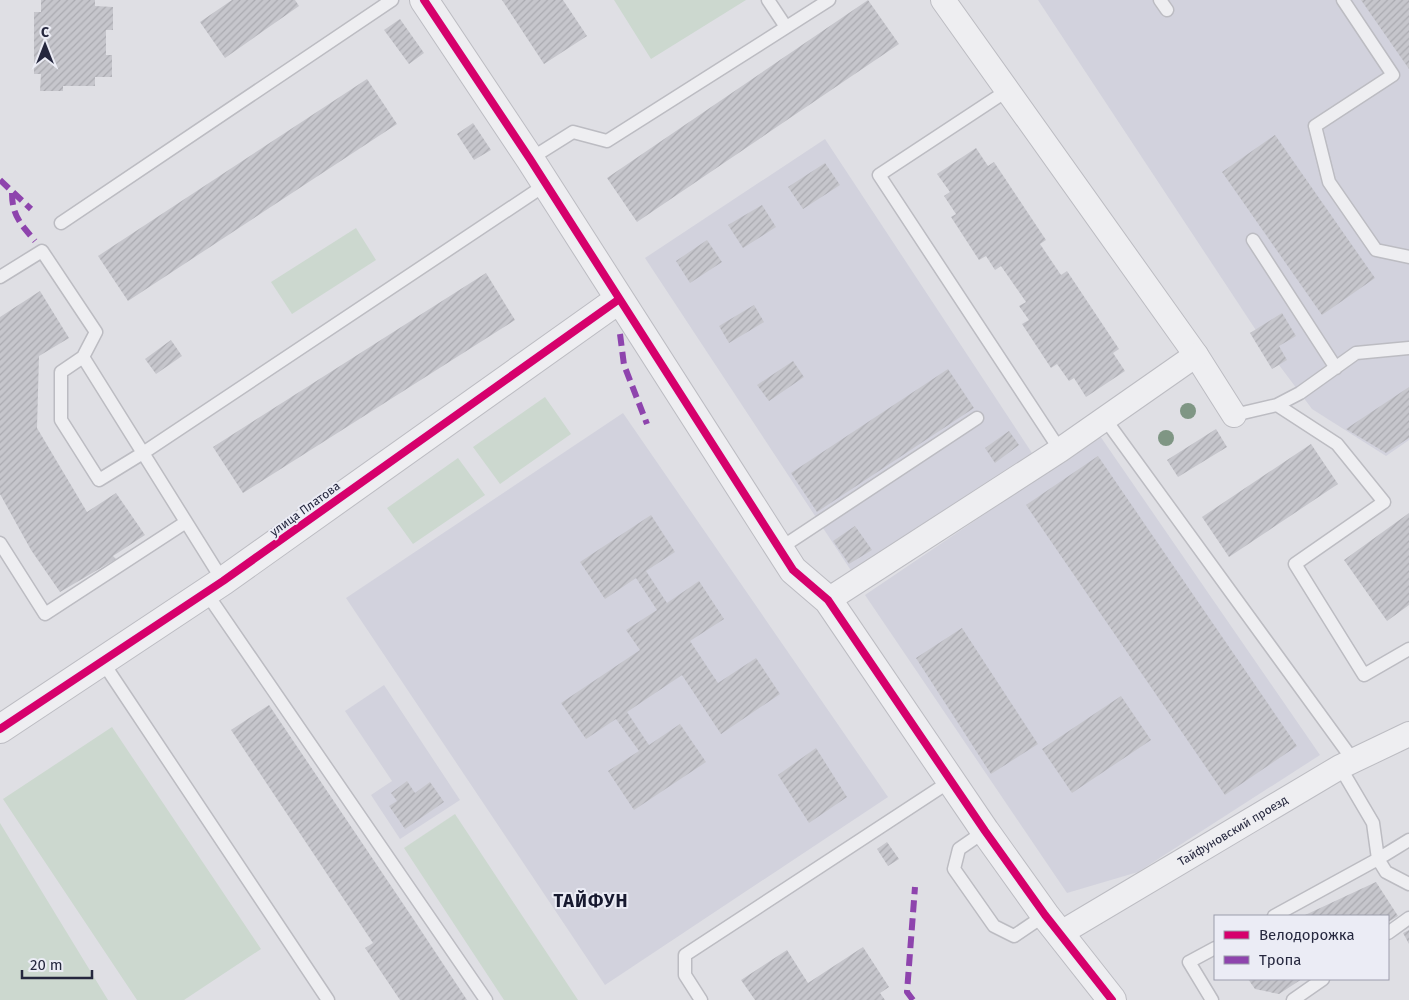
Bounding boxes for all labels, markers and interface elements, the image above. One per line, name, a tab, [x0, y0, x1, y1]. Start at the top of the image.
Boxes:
north arrow	[20, 20, 70, 70]
text: С	[41, 24, 49, 41]
street label: улица Платова	[267, 479, 343, 539]
street label: Тайфуновский проезд	[1175, 792, 1291, 869]
district label: ТАЙФУН	[554, 889, 628, 912]
legend	[1214, 915, 1389, 980]
text: Велодорожка	[1259, 926, 1355, 944]
scale bar	[22, 948, 92, 980]
text: Тропа	[1259, 951, 1301, 969]
text: 20 m	[30, 956, 63, 974]

